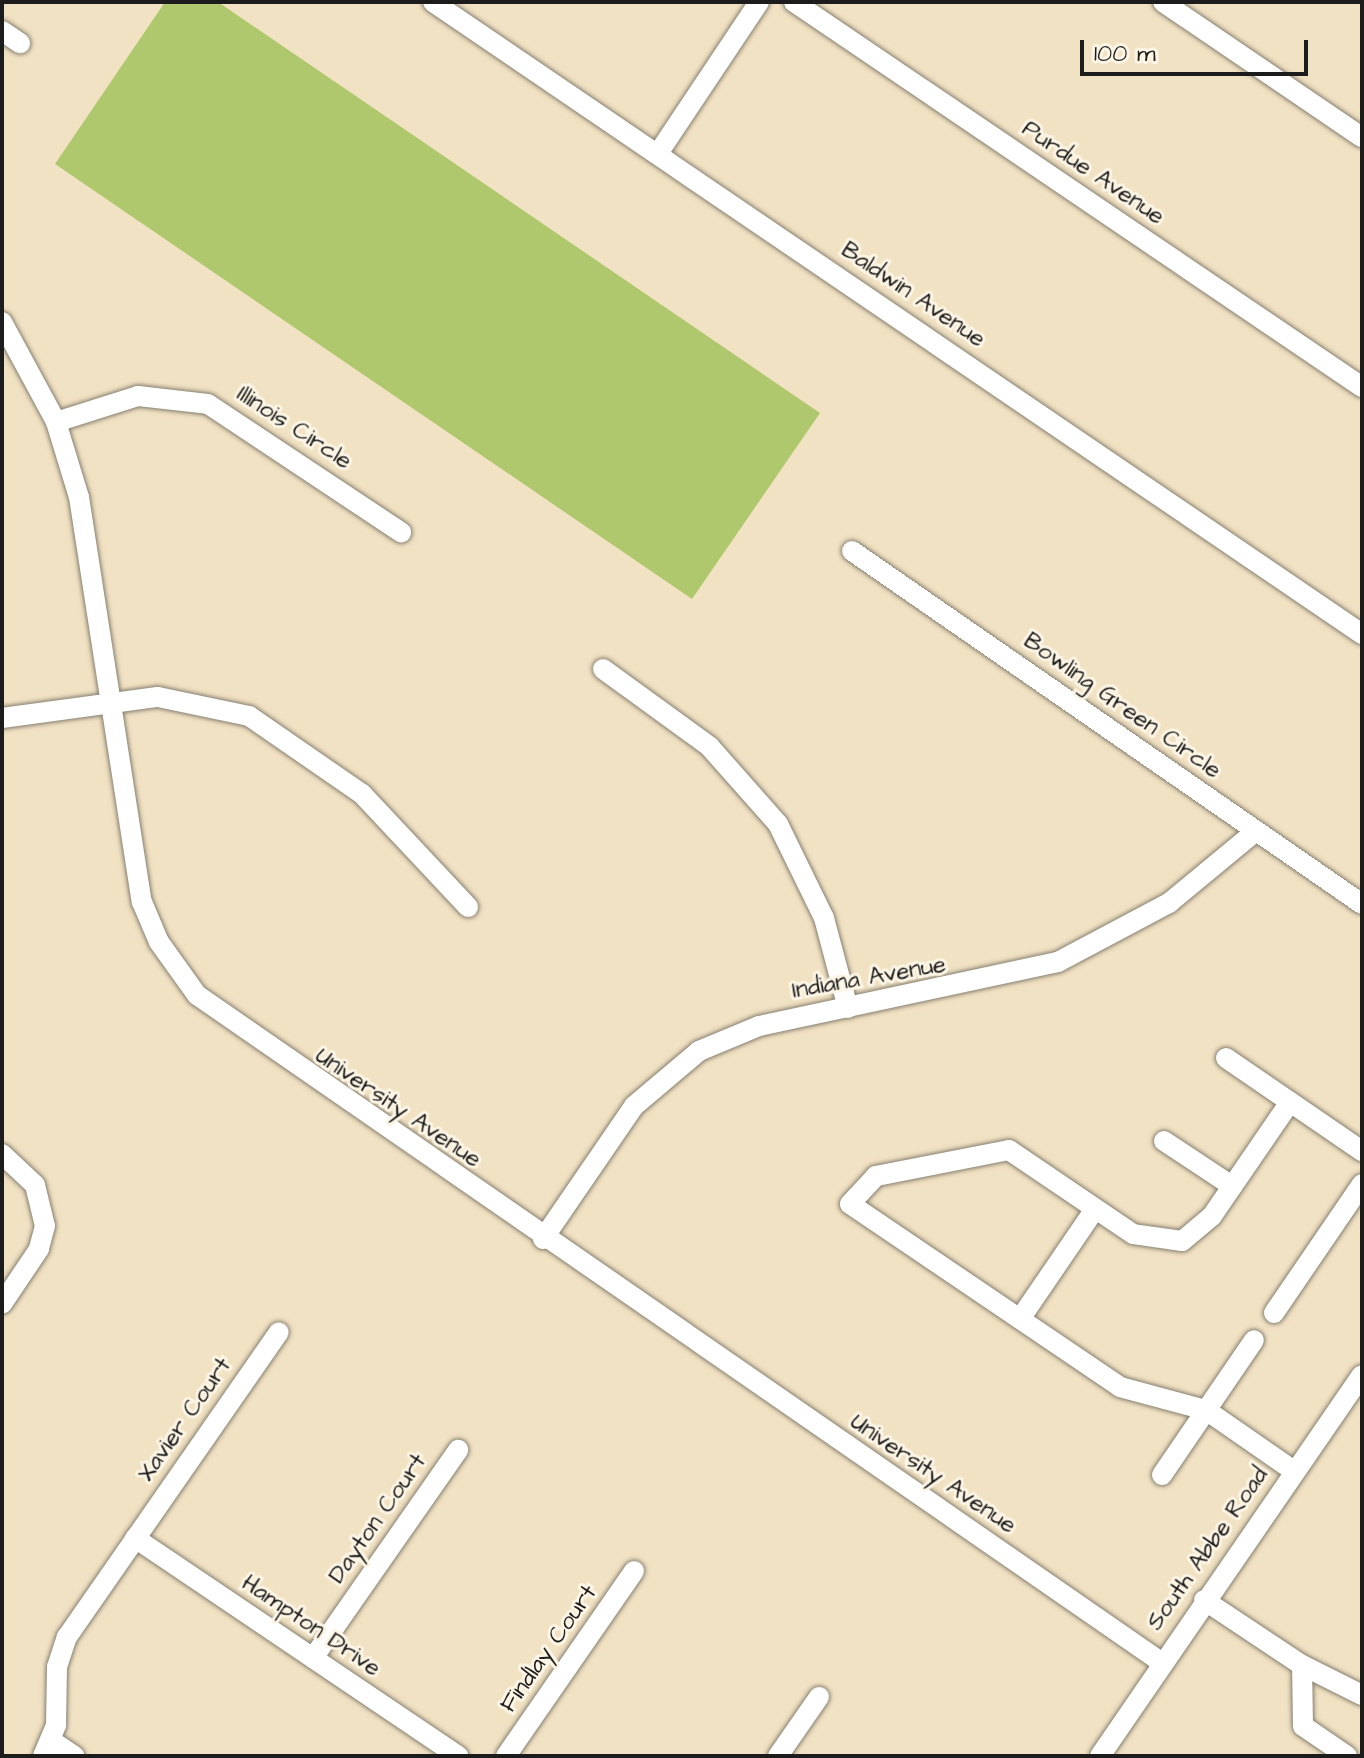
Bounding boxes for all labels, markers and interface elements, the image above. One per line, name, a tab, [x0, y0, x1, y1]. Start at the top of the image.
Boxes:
scale bar	[1084, 24, 1312, 74]
text: 100 m	[1094, 37, 1156, 71]
street label: Purdue Avenue	[1016, 115, 1170, 231]
street label: Baldwin Avenue	[835, 236, 991, 354]
street label: Illinois Circle	[231, 380, 357, 476]
street label: Bowling Green Circle	[1018, 627, 1226, 785]
street label: Indiana Avenue	[790, 950, 948, 1006]
street label: University Avenue	[310, 1042, 486, 1174]
street label: Xavier Court	[132, 1353, 238, 1487]
street label: University Avenue	[845, 1408, 1021, 1540]
street label: Dayton Court	[323, 1449, 433, 1589]
street label: South Abbe Road	[1141, 1462, 1275, 1636]
street label: Hampton Drive	[236, 1569, 386, 1683]
street label: Findlay Court	[494, 1580, 604, 1718]

